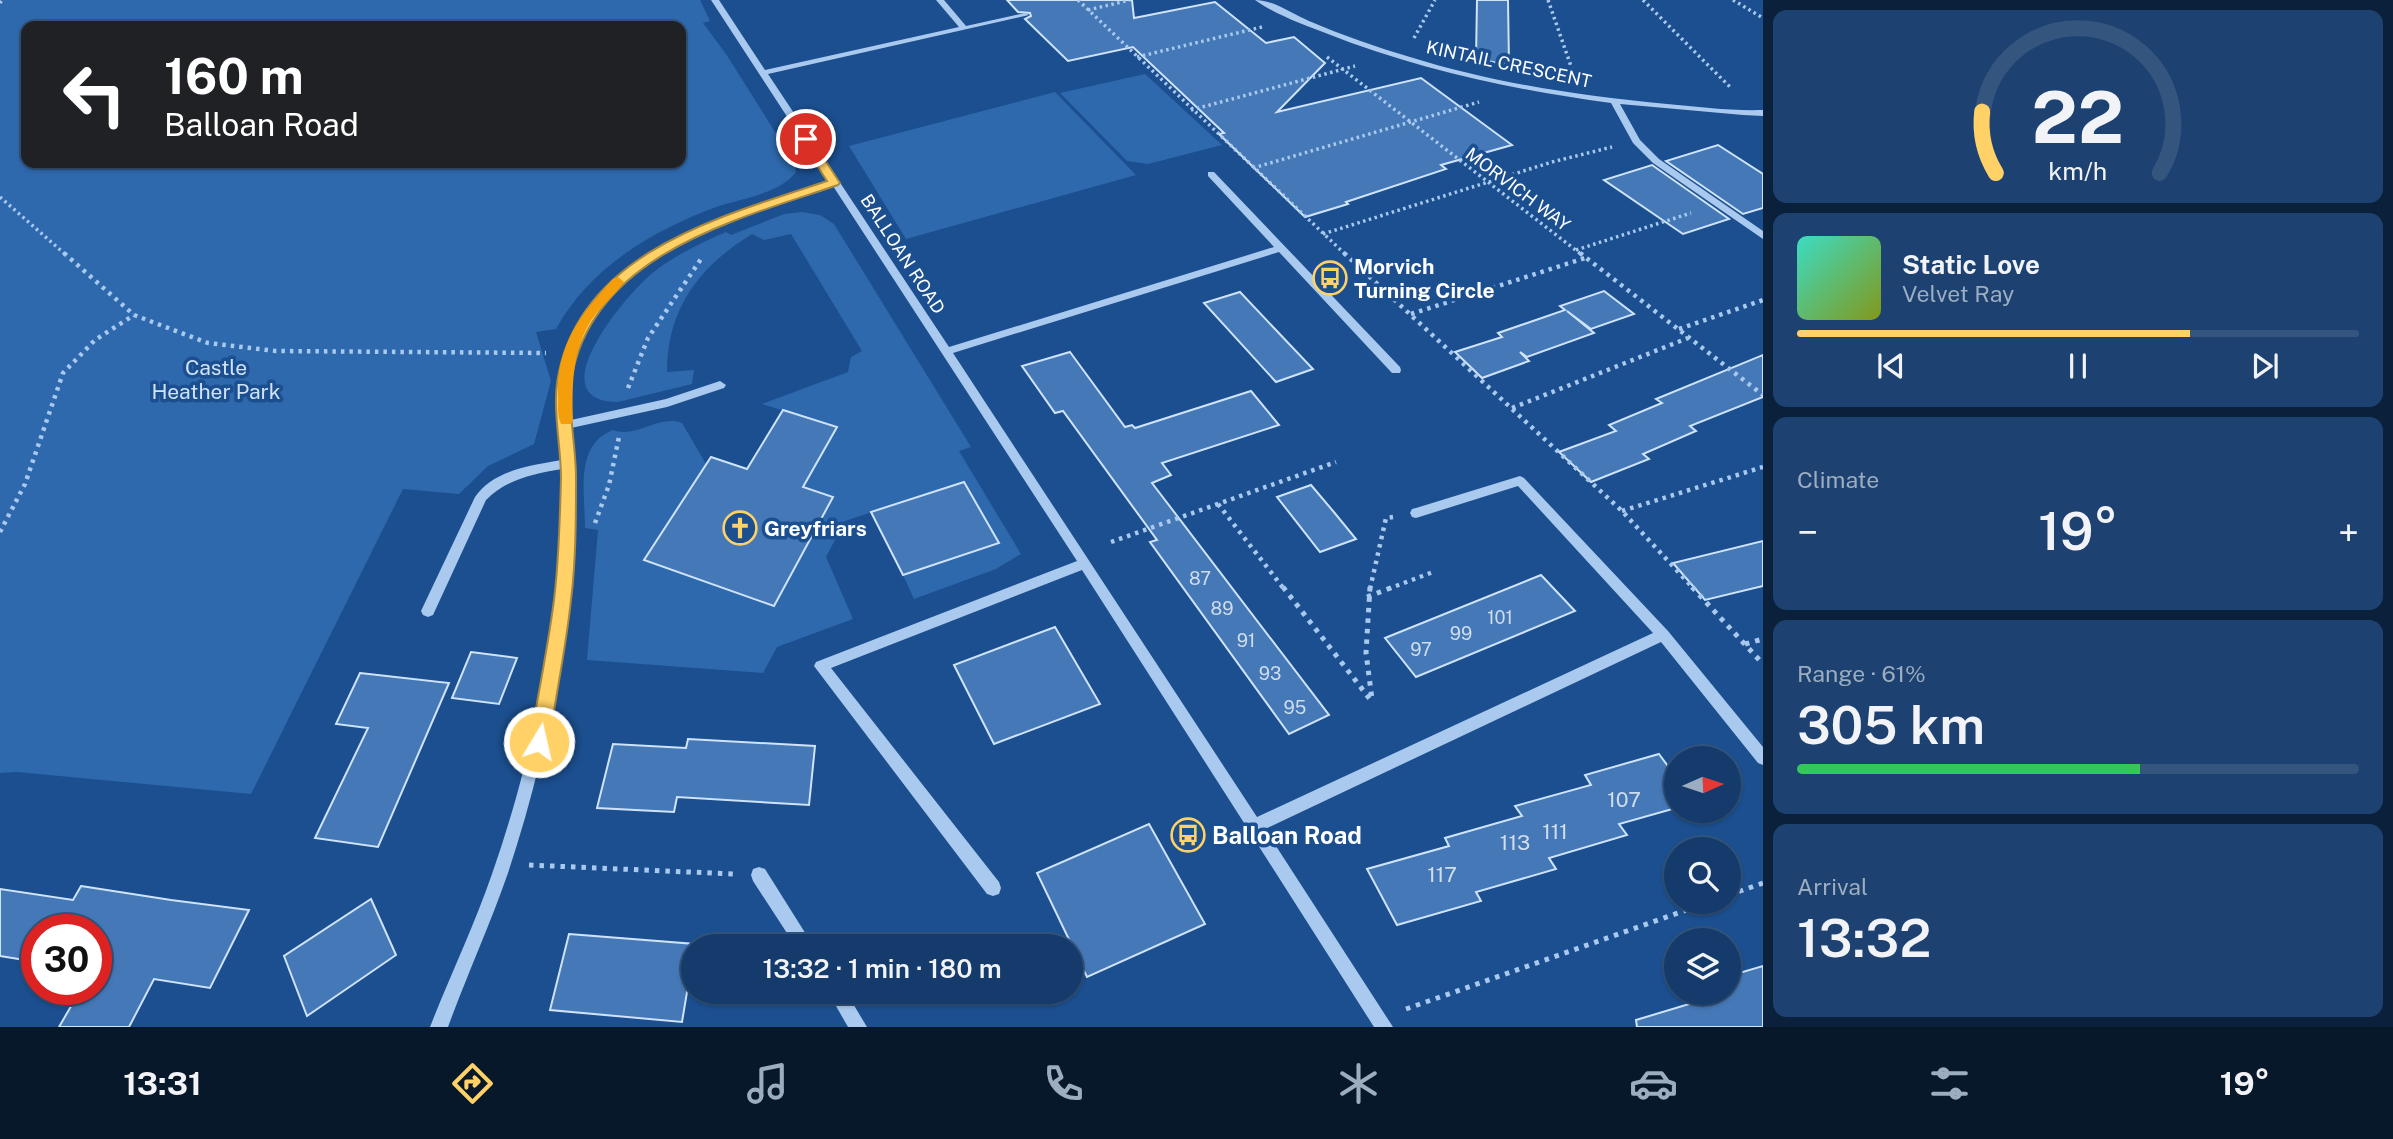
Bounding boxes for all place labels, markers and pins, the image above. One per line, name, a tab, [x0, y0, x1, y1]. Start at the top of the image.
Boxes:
pin	[776, 109, 836, 169]
place label: Morvich Turning Circle	[1354, 254, 1495, 303]
bus stop icon: Morvich Turning Circle	[1311, 259, 1349, 297]
church icon: Greyfriars	[721, 509, 759, 547]
place label: Greyfriars	[764, 516, 867, 541]
bus stop icon: Balloan Road	[1169, 816, 1207, 854]
place label: Balloan Road	[1212, 821, 1362, 849]

